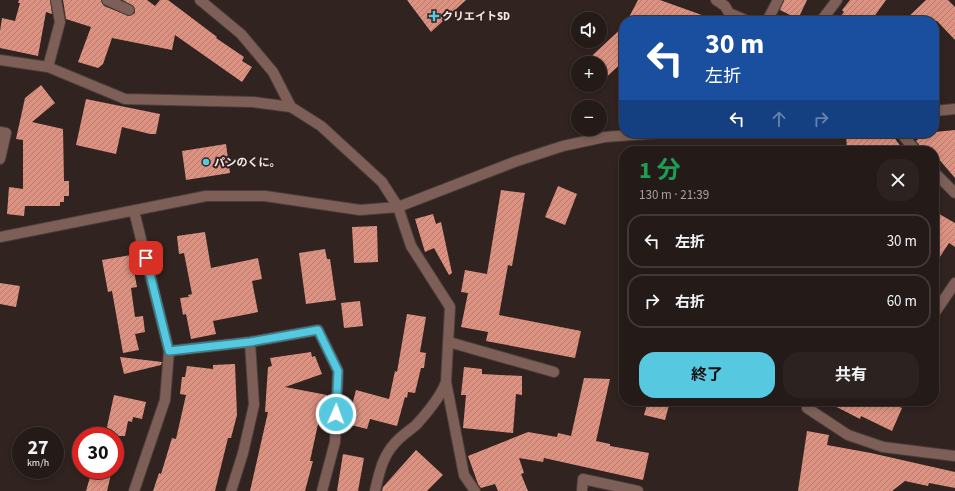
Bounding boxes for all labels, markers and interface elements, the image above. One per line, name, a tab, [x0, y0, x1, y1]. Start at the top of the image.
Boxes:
place label: クリエイトSD	[442, 9, 510, 24]
marker: クリエイトSD	[429, 11, 439, 21]
map controls	[571, 12, 607, 136]
button: sound	[571, 12, 607, 48]
text: 30 m	[705, 24, 764, 64]
icon: left	[639, 32, 691, 84]
button: +	[571, 56, 607, 92]
text: 左折	[705, 64, 741, 89]
button: −	[571, 100, 607, 136]
icon: left	[726, 108, 748, 130]
icon: ahead	[768, 108, 790, 130]
icon: right	[810, 108, 832, 130]
text: 1 分	[639, 153, 680, 188]
place label: パンのくに。	[214, 155, 281, 170]
marker: パンのくに。	[201, 157, 211, 167]
button: close	[877, 159, 919, 201]
text: 130 m · 21:39	[639, 186, 709, 204]
icon: left	[641, 230, 663, 252]
text: 30 m	[887, 231, 917, 252]
text: 左折	[675, 232, 705, 253]
pin	[129, 241, 163, 275]
icon: arrive	[135, 247, 157, 269]
icon: right	[641, 290, 663, 312]
text: 60 m	[887, 291, 917, 312]
text: 右折	[675, 292, 705, 313]
button: 終了	[639, 352, 775, 398]
button: 共有	[783, 352, 919, 398]
position arrow	[315, 393, 357, 435]
speed limit sign: 30	[72, 427, 124, 479]
text: 27	[27, 434, 49, 462]
text: km/h	[27, 456, 49, 470]

